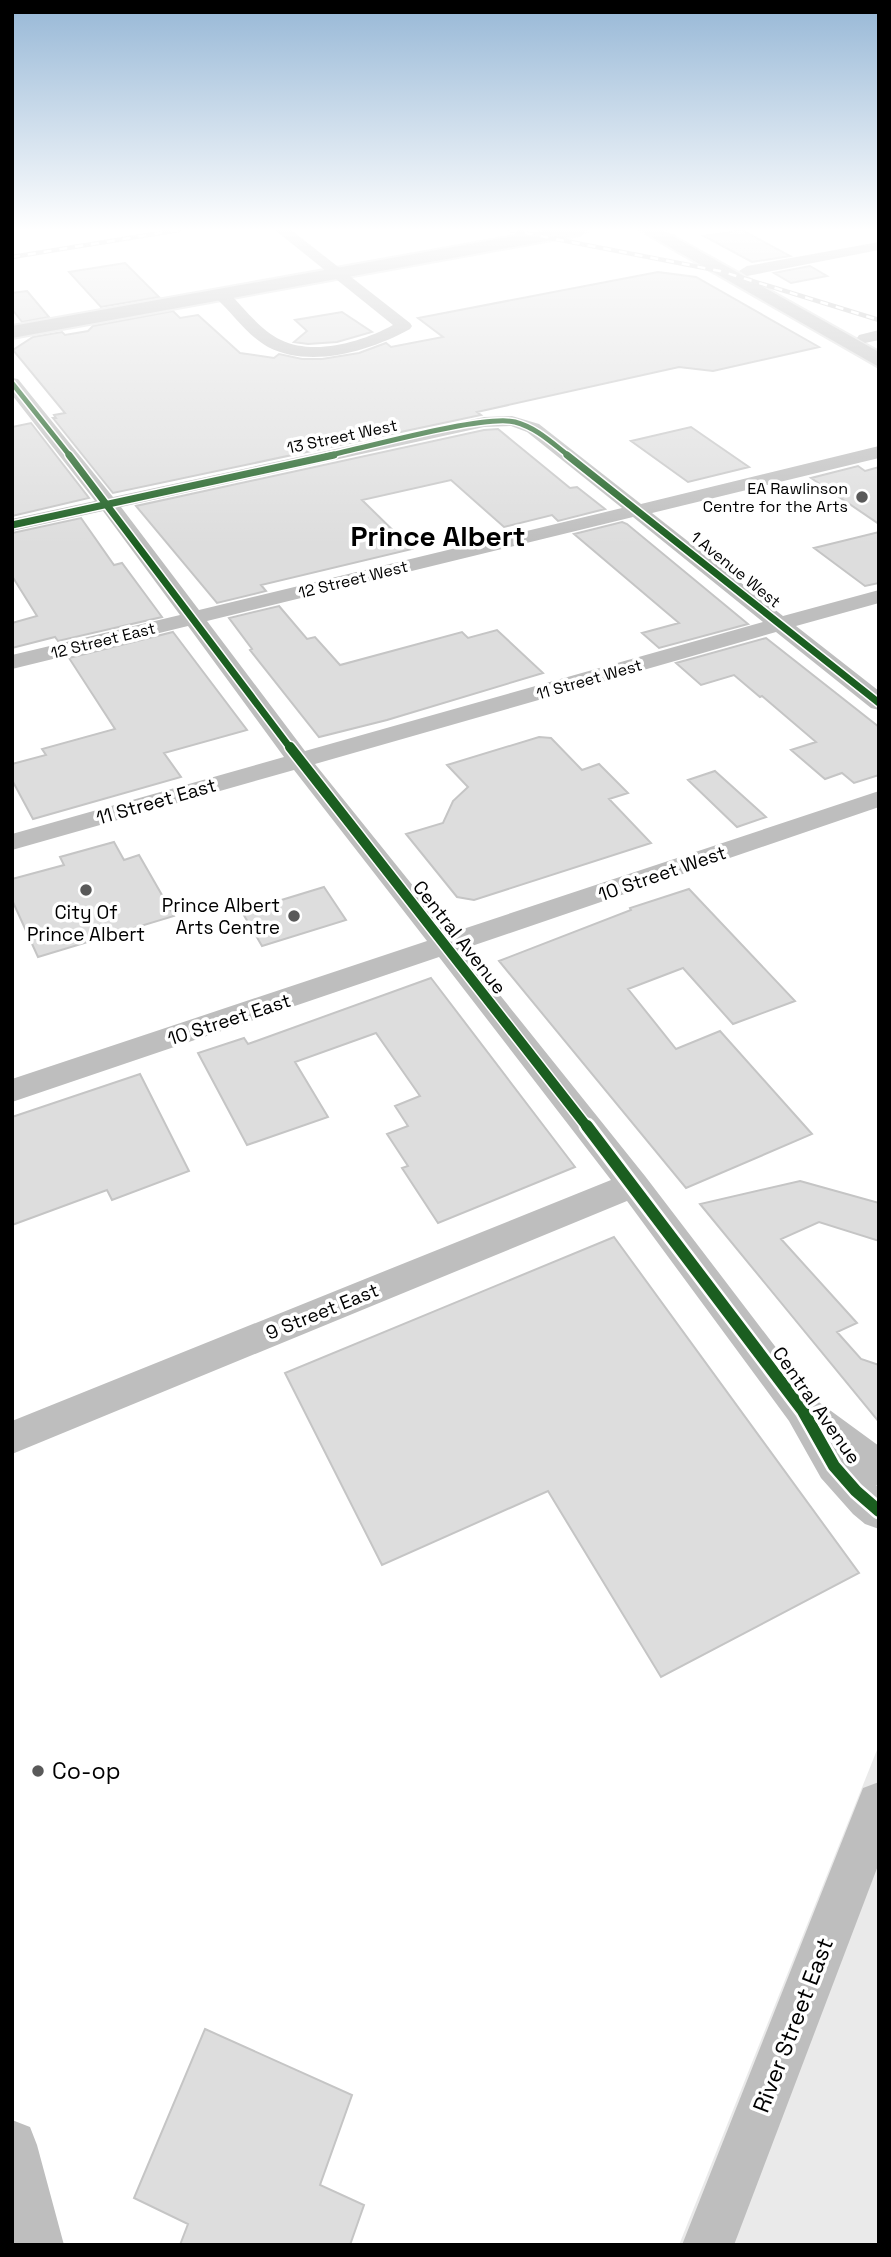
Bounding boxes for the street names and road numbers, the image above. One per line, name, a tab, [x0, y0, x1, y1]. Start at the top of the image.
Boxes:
street label: 13 Street West	[285, 415, 399, 458]
street label: 1 Avenue West	[686, 527, 785, 612]
street label: 12 Street West	[296, 556, 410, 603]
street label: 12 Street East	[49, 617, 158, 664]
street label: 11 Street West	[534, 654, 645, 705]
street label: 11 Street East	[93, 772, 219, 831]
street label: 10 Street West	[595, 840, 730, 907]
street label: Central Avenue	[407, 875, 512, 999]
street label: 10 Street East	[164, 988, 294, 1051]
street label: 9 Street East	[262, 1277, 382, 1345]
street label: Central Avenue	[767, 1342, 866, 1469]
street label: River Street East	[746, 1933, 840, 2117]

